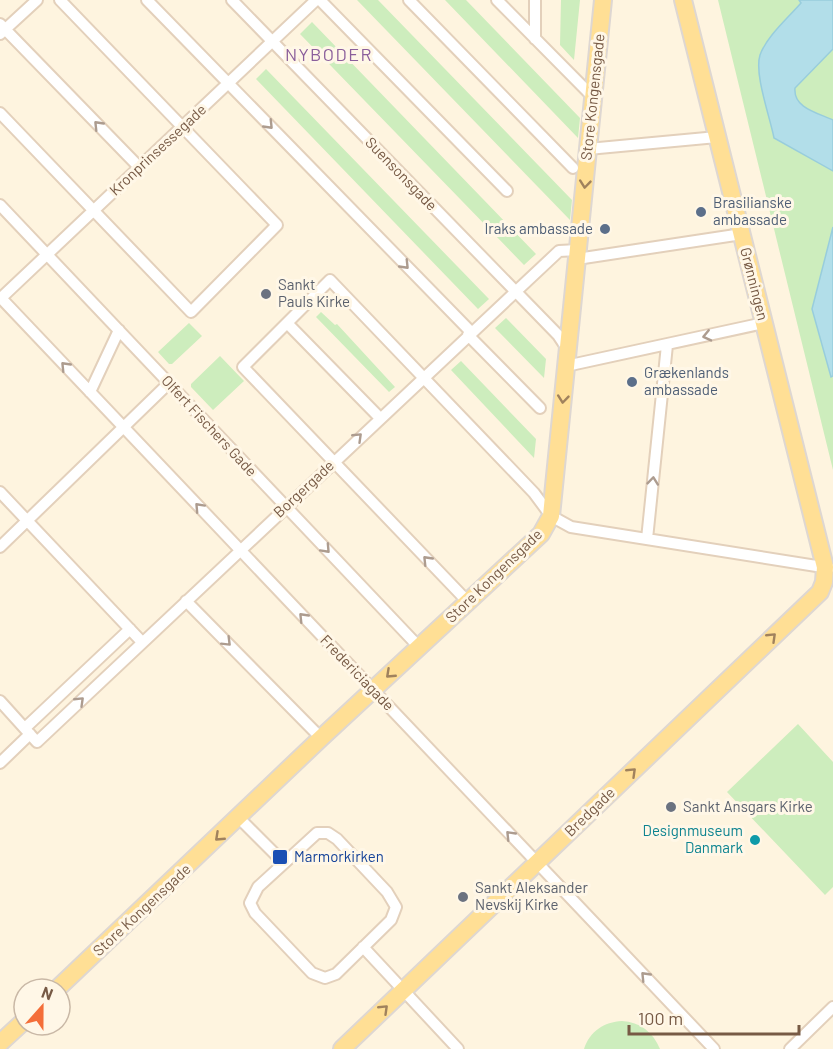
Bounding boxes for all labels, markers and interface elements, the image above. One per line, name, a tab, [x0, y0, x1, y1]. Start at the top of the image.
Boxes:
street label: Store Kongensgade	[576, 33, 608, 161]
district label: NYBODER	[285, 43, 373, 65]
street label: Kronprinsessegade	[105, 100, 209, 199]
one-way arrow	[262, 119, 273, 129]
one-way arrow	[95, 122, 106, 133]
street label: Suensonsgade	[362, 133, 441, 214]
one-way arrow	[579, 179, 592, 188]
place label: Brasilianske ambassade	[713, 193, 792, 228]
marker: Brasilianske ambassade	[694, 205, 708, 219]
place label: Iraks ambassade	[484, 219, 593, 237]
marker: Iraks ambassade	[598, 222, 612, 236]
street label: Grønningen	[737, 245, 773, 322]
one-way arrow	[398, 257, 409, 268]
place label: Sankt Pauls Kirke	[278, 275, 350, 310]
marker: Sankt Pauls Kirke	[259, 287, 273, 301]
one-way arrow	[702, 328, 712, 341]
one-way arrow	[61, 362, 72, 373]
place label: Grækenlands ambassade	[644, 363, 729, 398]
street label: Olfert Fischers Gade	[158, 371, 261, 480]
marker: Grækenlands ambassade	[625, 375, 639, 389]
one-way arrow	[557, 394, 570, 403]
one-way arrow	[351, 434, 362, 445]
street label: Borgergade	[269, 456, 337, 521]
one-way arrow	[646, 476, 659, 485]
one-way arrow	[195, 503, 206, 514]
street label: Store Kongensgade	[441, 525, 545, 626]
one-way arrow	[319, 542, 330, 553]
one-way arrow	[423, 556, 434, 567]
one-way arrow	[300, 613, 311, 624]
street label: Fredericiagade	[317, 631, 398, 714]
one-way arrow	[765, 634, 776, 645]
one-way arrow	[219, 635, 230, 646]
one-way arrow	[387, 666, 398, 677]
one-way arrow	[73, 697, 83, 708]
one-way arrow	[625, 768, 635, 779]
street label: Bredgade	[560, 783, 618, 840]
place label: Sankt Ansgars Kirke	[683, 797, 813, 815]
marker: Sankt Ansgars Kirke	[664, 800, 678, 814]
place label: Designmuseum Danmark	[643, 821, 743, 856]
one-way arrow	[215, 830, 225, 841]
one-way arrow	[506, 831, 517, 841]
marker: Designmuseum Danmark	[748, 833, 762, 847]
place label: Marmorkirken	[294, 847, 384, 865]
marker: Marmorkirken	[271, 848, 289, 866]
street label: Store Kongensgade	[89, 859, 194, 959]
place label: Sankt Aleksander Nevskij Kirke	[475, 878, 588, 913]
marker: Sankt Aleksander Nevskij Kirke	[456, 890, 470, 904]
one-way arrow	[641, 973, 652, 984]
north arrow	[12, 977, 72, 1037]
text: N	[39, 982, 56, 1003]
scale bar	[629, 998, 798, 1036]
one-way arrow	[377, 1005, 388, 1016]
text: 100 m	[638, 1007, 683, 1029]

